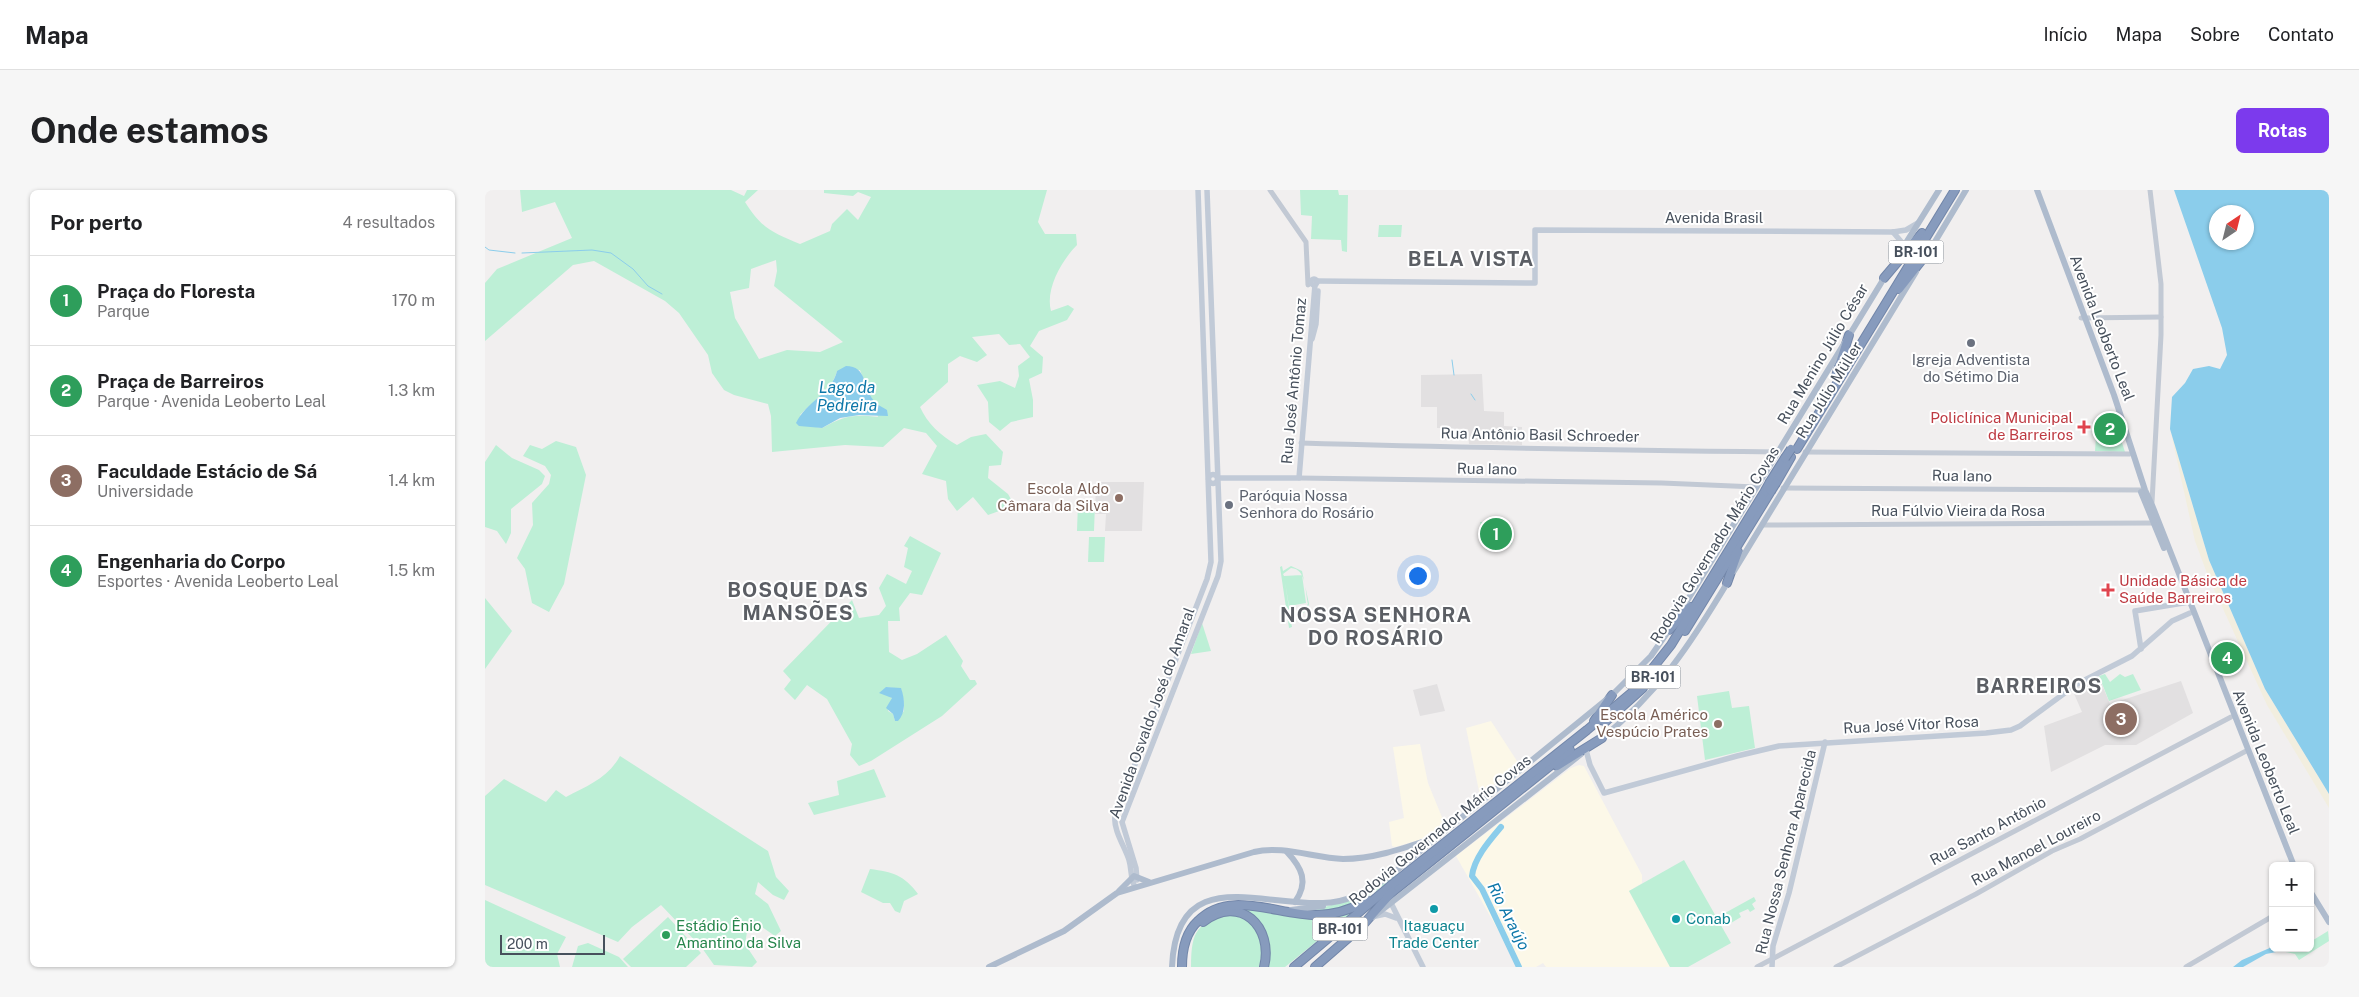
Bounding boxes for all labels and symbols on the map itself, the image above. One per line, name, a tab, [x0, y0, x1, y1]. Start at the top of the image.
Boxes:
north arrow	[2209, 205, 2254, 250]
street label: Avenida Brasil	[1665, 209, 1763, 226]
road number: BR-101	[1889, 241, 1943, 264]
district label: BELA VISTA	[1408, 247, 1534, 271]
street label: Avenida Leoberto Leal	[2067, 253, 2138, 403]
street label: Rua Menino Júlio César	[1774, 280, 1871, 427]
street label: Rua José Antônio Tomaz	[1278, 297, 1309, 465]
marker: Igreja Adventista do Sétimo Dia	[1965, 337, 1977, 349]
street label: Rua Júlio Müller	[1792, 338, 1865, 441]
place label: Igreja Adventista do Sétimo Dia	[1912, 351, 2030, 385]
water label: Lago da Pedreira	[817, 378, 877, 415]
place label: Policlínica Municipal de Barreiros	[1930, 409, 2073, 443]
pin: 2	[2094, 410, 2126, 448]
marker: Policlínica Municipal de Barreiros	[2077, 420, 2091, 434]
street label: Rua Antônio Basil Schroeder	[1440, 424, 1640, 445]
street label: Rodovia Governador Mário Covas	[1647, 443, 1782, 646]
street label: Rua Iano	[1457, 459, 1517, 478]
street label: Rua Iano	[1932, 466, 1992, 485]
place label: Escola Aldo Câmara da Silva	[997, 480, 1109, 514]
place label: Paróquia Nossa Senhora do Rosário	[1239, 487, 1374, 521]
marker: Escola Aldo Câmara da Silva	[1113, 492, 1125, 504]
marker: Paróquia Nossa Senhora do Rosário	[1223, 499, 1235, 511]
street label: Rua Fúlvio Vieira da Rosa	[1871, 502, 2045, 519]
pin: 1	[1480, 515, 1512, 553]
your location	[1405, 563, 1431, 589]
place label: Unidade Básica de Saúde Barreiros	[2119, 572, 2247, 606]
district label: BOSQUE DAS MANSÕES	[727, 578, 869, 625]
marker: Unidade Básica de Saúde Barreiros	[2101, 583, 2115, 597]
district label: NOSSA SENHORA DO ROSÁRIO	[1280, 603, 1472, 650]
street label: Avenida Osvaldo José do Amaral	[1105, 605, 1198, 821]
pin: 4	[2211, 639, 2243, 677]
road number: BR-101	[1625, 666, 1681, 688]
district label: BARREIROS	[1976, 674, 2102, 698]
street label: Avenida Leoberto Leal	[2230, 687, 2303, 837]
pin: 3	[2105, 700, 2137, 738]
place label: Escola Américo Vespúcio Prates	[1596, 706, 1708, 740]
street label: Rua José Vítor Rosa	[1843, 712, 1979, 737]
marker: Escola Américo Vespúcio Prates	[1712, 718, 1724, 730]
street label: Rua Nossa Senhora Aparecida	[1752, 748, 1819, 956]
street label: Rodovia Governador Mário Covas	[1345, 751, 1534, 908]
street label: Rua Santo Antônio	[1927, 793, 2049, 868]
street label: Rua Manoel Loureiro	[1968, 806, 2103, 889]
water label: Rio Araújo	[1483, 879, 1534, 954]
marker: Itaguaçu Trade Center	[1428, 903, 1440, 915]
place label: Conab	[1686, 910, 1731, 927]
marker: Conab	[1670, 913, 1682, 925]
place label: Estádio Ênio Amantino da Silva	[676, 917, 801, 951]
place label: Itaguaçu Trade Center	[1389, 917, 1479, 951]
road number: BR-101	[1313, 918, 1367, 941]
marker: Estádio Ênio Amantino da Silva	[660, 929, 672, 941]
scale bar	[500, 932, 605, 955]

